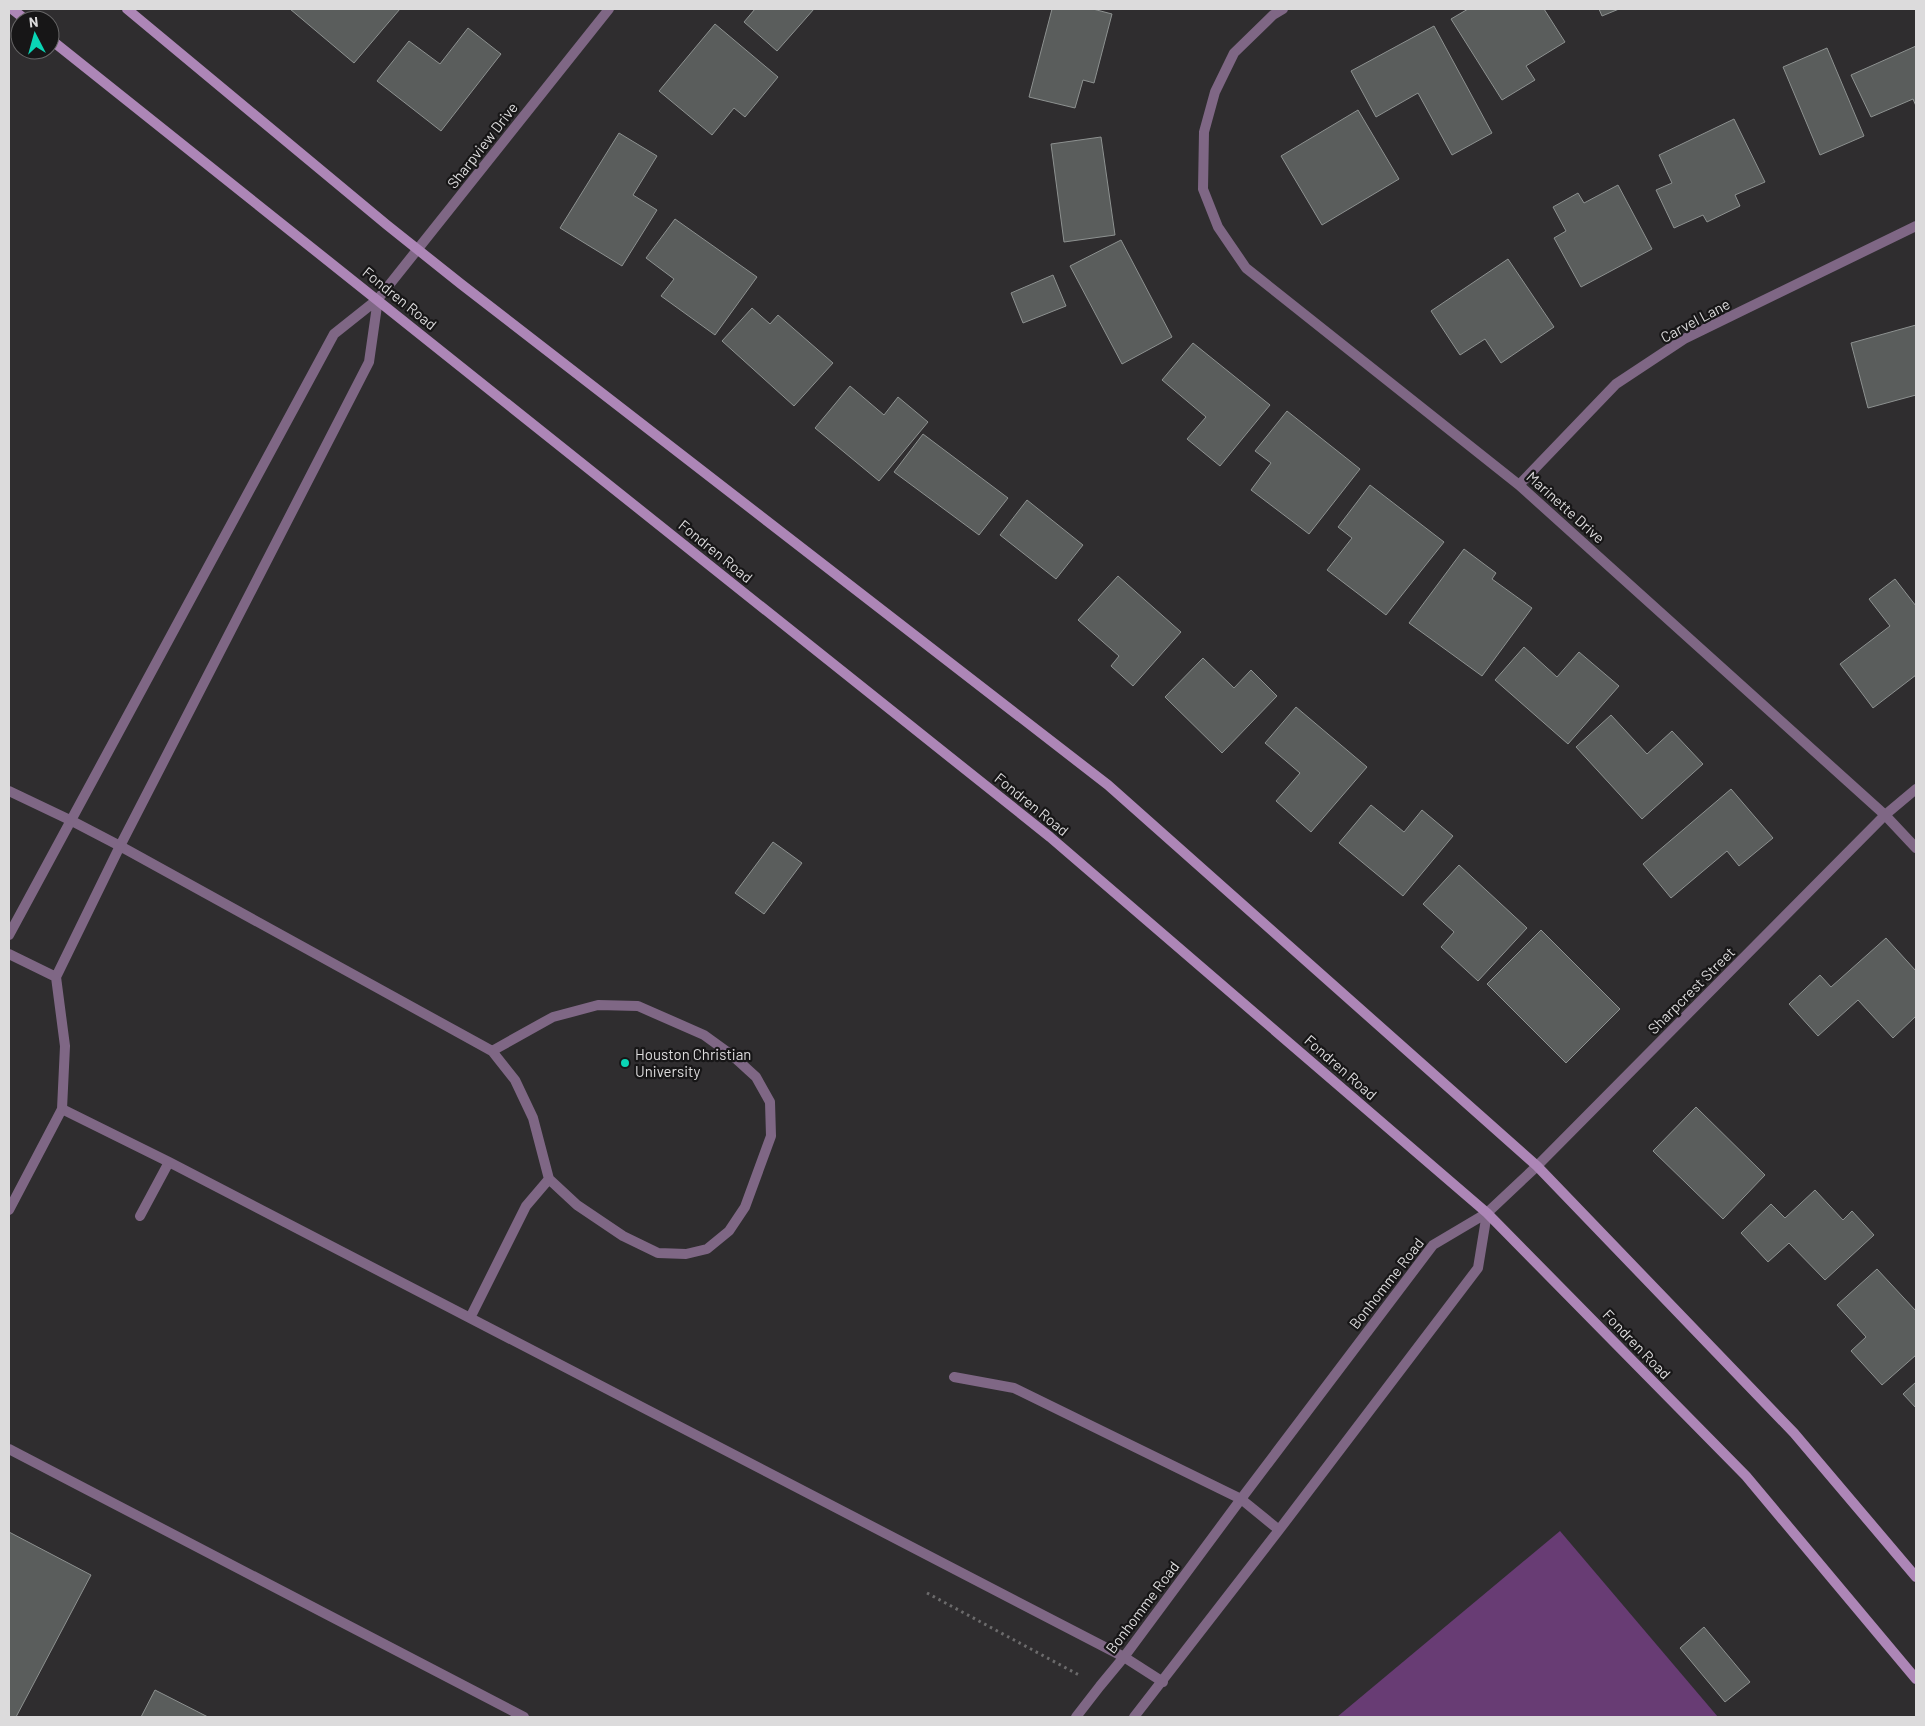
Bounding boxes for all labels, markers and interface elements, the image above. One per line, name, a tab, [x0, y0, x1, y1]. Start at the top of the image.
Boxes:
north arrow	[10, 10, 60, 60]
text: N	[28, 13, 39, 31]
street label: Sharpview Drive	[443, 98, 521, 192]
street label: Fondren Road	[359, 263, 441, 333]
street label: Carvel Lane	[1657, 294, 1733, 346]
street label: Marinette Drive	[1523, 467, 1609, 547]
street label: Fondren Road	[675, 516, 757, 586]
street label: Fondren Road	[991, 769, 1073, 839]
street label: Sharpcrest Street	[1644, 943, 1738, 1037]
street label: Fondren Road	[1301, 1031, 1381, 1103]
place label: Houston Christian University	[635, 1045, 751, 1080]
marker: Houston Christian University	[619, 1057, 631, 1069]
street label: Bonhomme Road	[1345, 1234, 1427, 1332]
street label: Fondren Road	[1599, 1305, 1675, 1383]
street label: Bonhomme Road	[1102, 1557, 1182, 1657]

